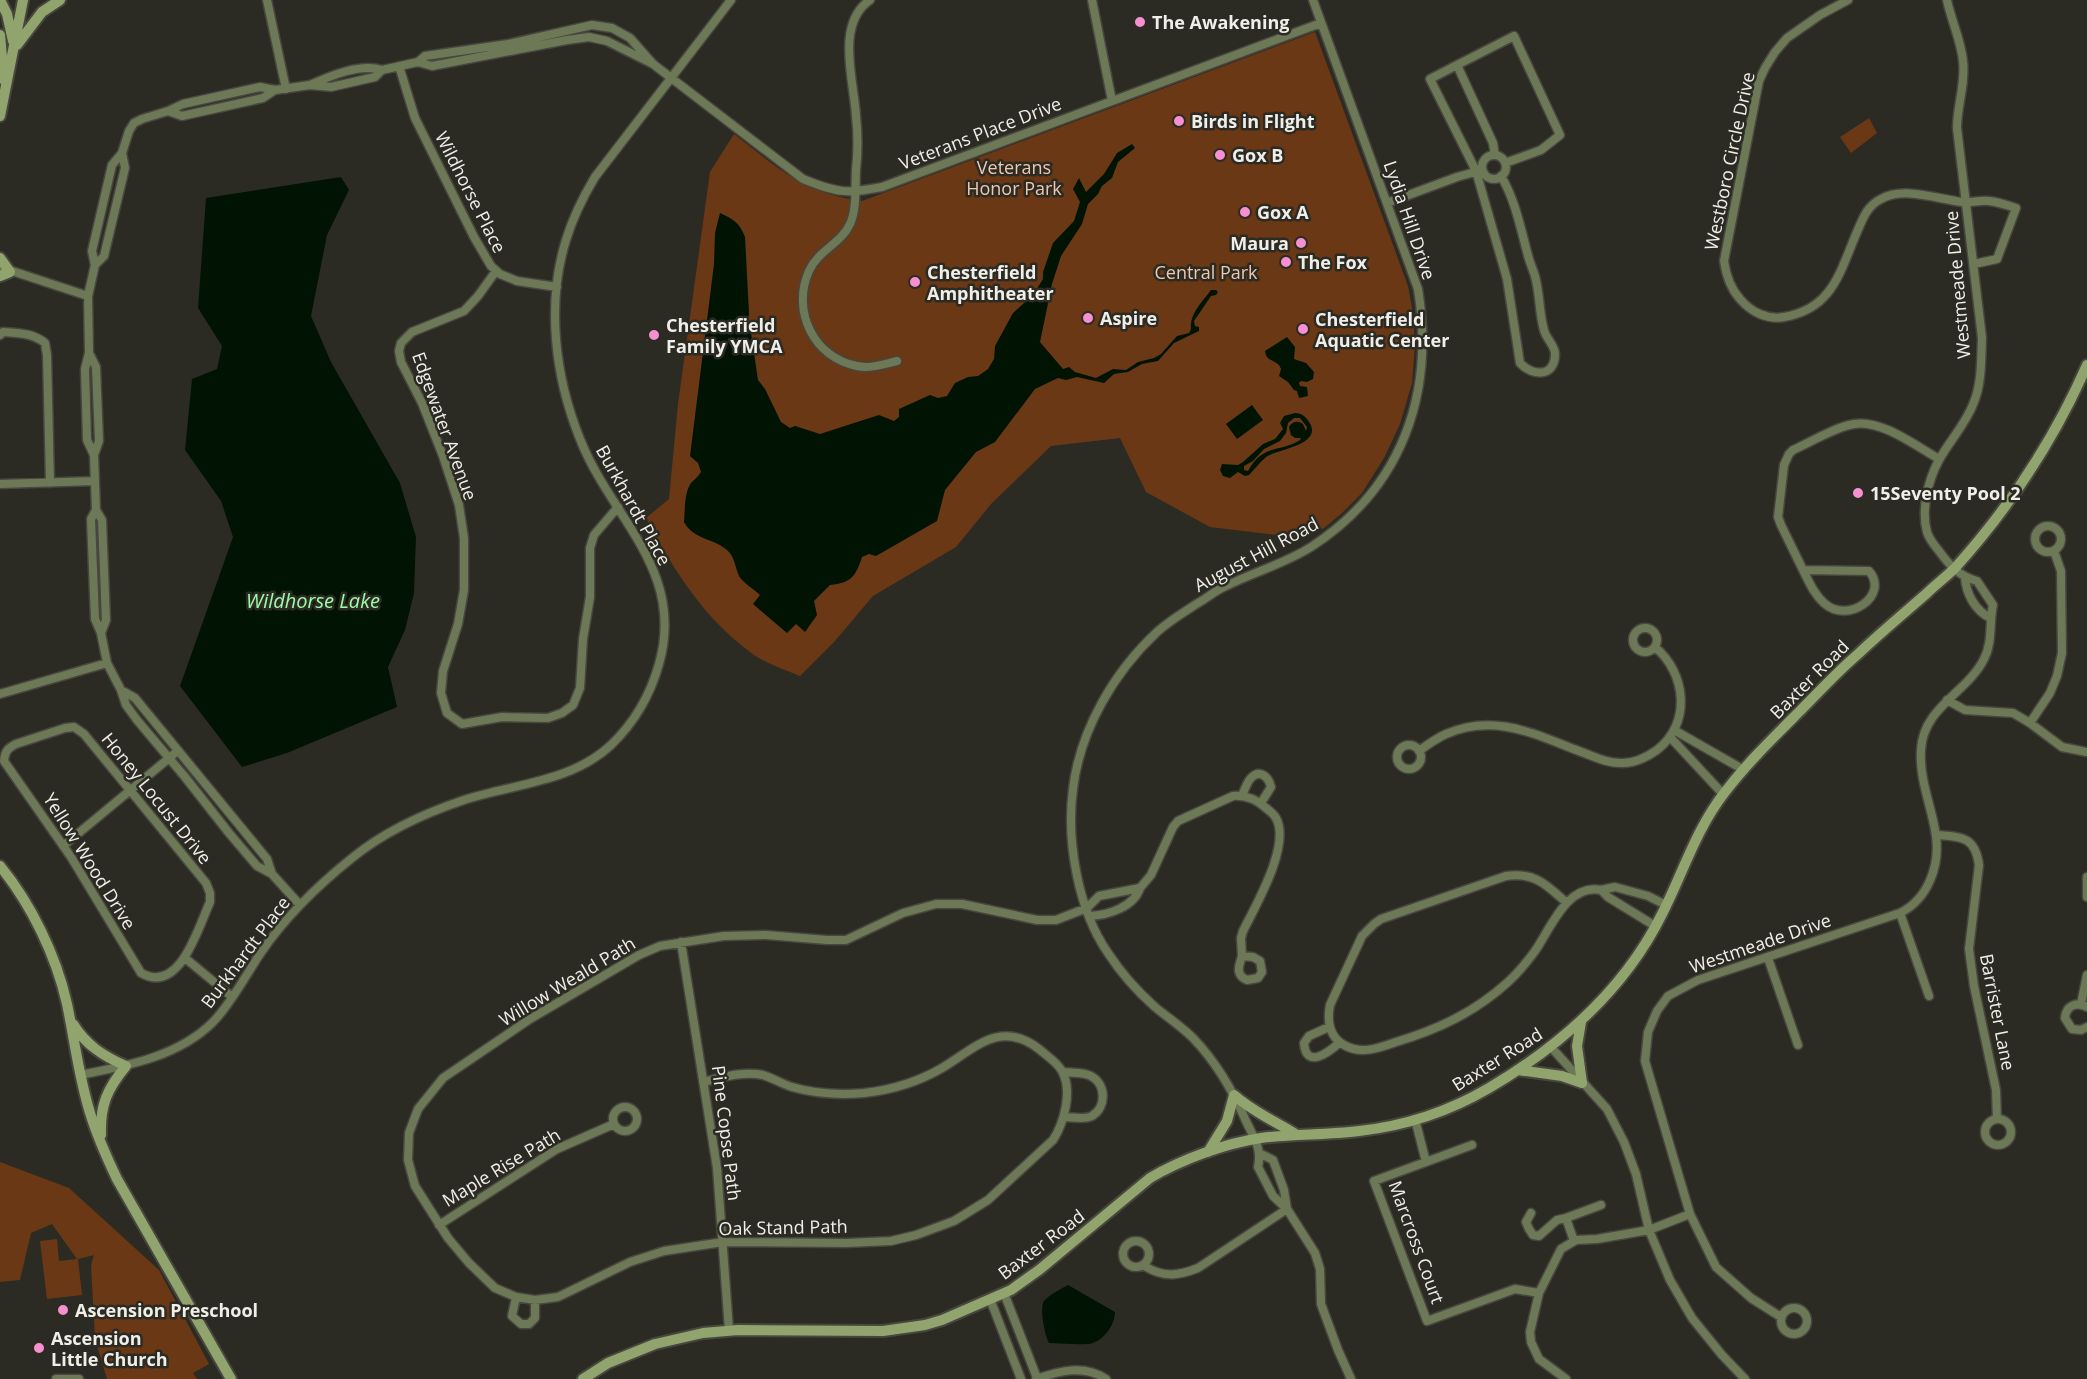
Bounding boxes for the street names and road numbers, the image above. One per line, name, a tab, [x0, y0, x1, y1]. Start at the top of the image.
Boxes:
street label: Westboro Circle Drive	[1698, 70, 1760, 252]
street label: Veterans Place Drive	[895, 91, 1065, 175]
street label: Wildhorse Place	[430, 127, 512, 257]
street label: Lydia Hill Drive	[1378, 157, 1442, 283]
street label: Westmeade Drive	[1939, 210, 1975, 360]
street label: Edgewater Avenue	[407, 349, 483, 503]
street label: Burkhardt Place	[591, 441, 677, 569]
street label: August Hill Road	[1190, 511, 1322, 597]
street label: Baxter Road	[1764, 634, 1854, 724]
street label: Honey Locust Drive	[97, 727, 217, 869]
street label: Yellow Wood Drive	[38, 788, 142, 934]
street label: Burkhardt Place	[195, 891, 295, 1013]
street label: Westmeade Drive	[1686, 908, 1834, 978]
street label: Willow Weald Path	[494, 931, 640, 1031]
street label: Barrister Lane	[1975, 952, 2021, 1072]
street label: Baxter Road	[1447, 1022, 1547, 1096]
street label: Pine Copse Path	[707, 1064, 747, 1202]
street label: Maple Rise Path	[437, 1122, 565, 1212]
street label: Marcross Court	[1384, 1177, 1450, 1307]
street label: Baxter Road	[993, 1204, 1089, 1284]
street label: Oak Stand Path	[718, 1214, 848, 1240]

